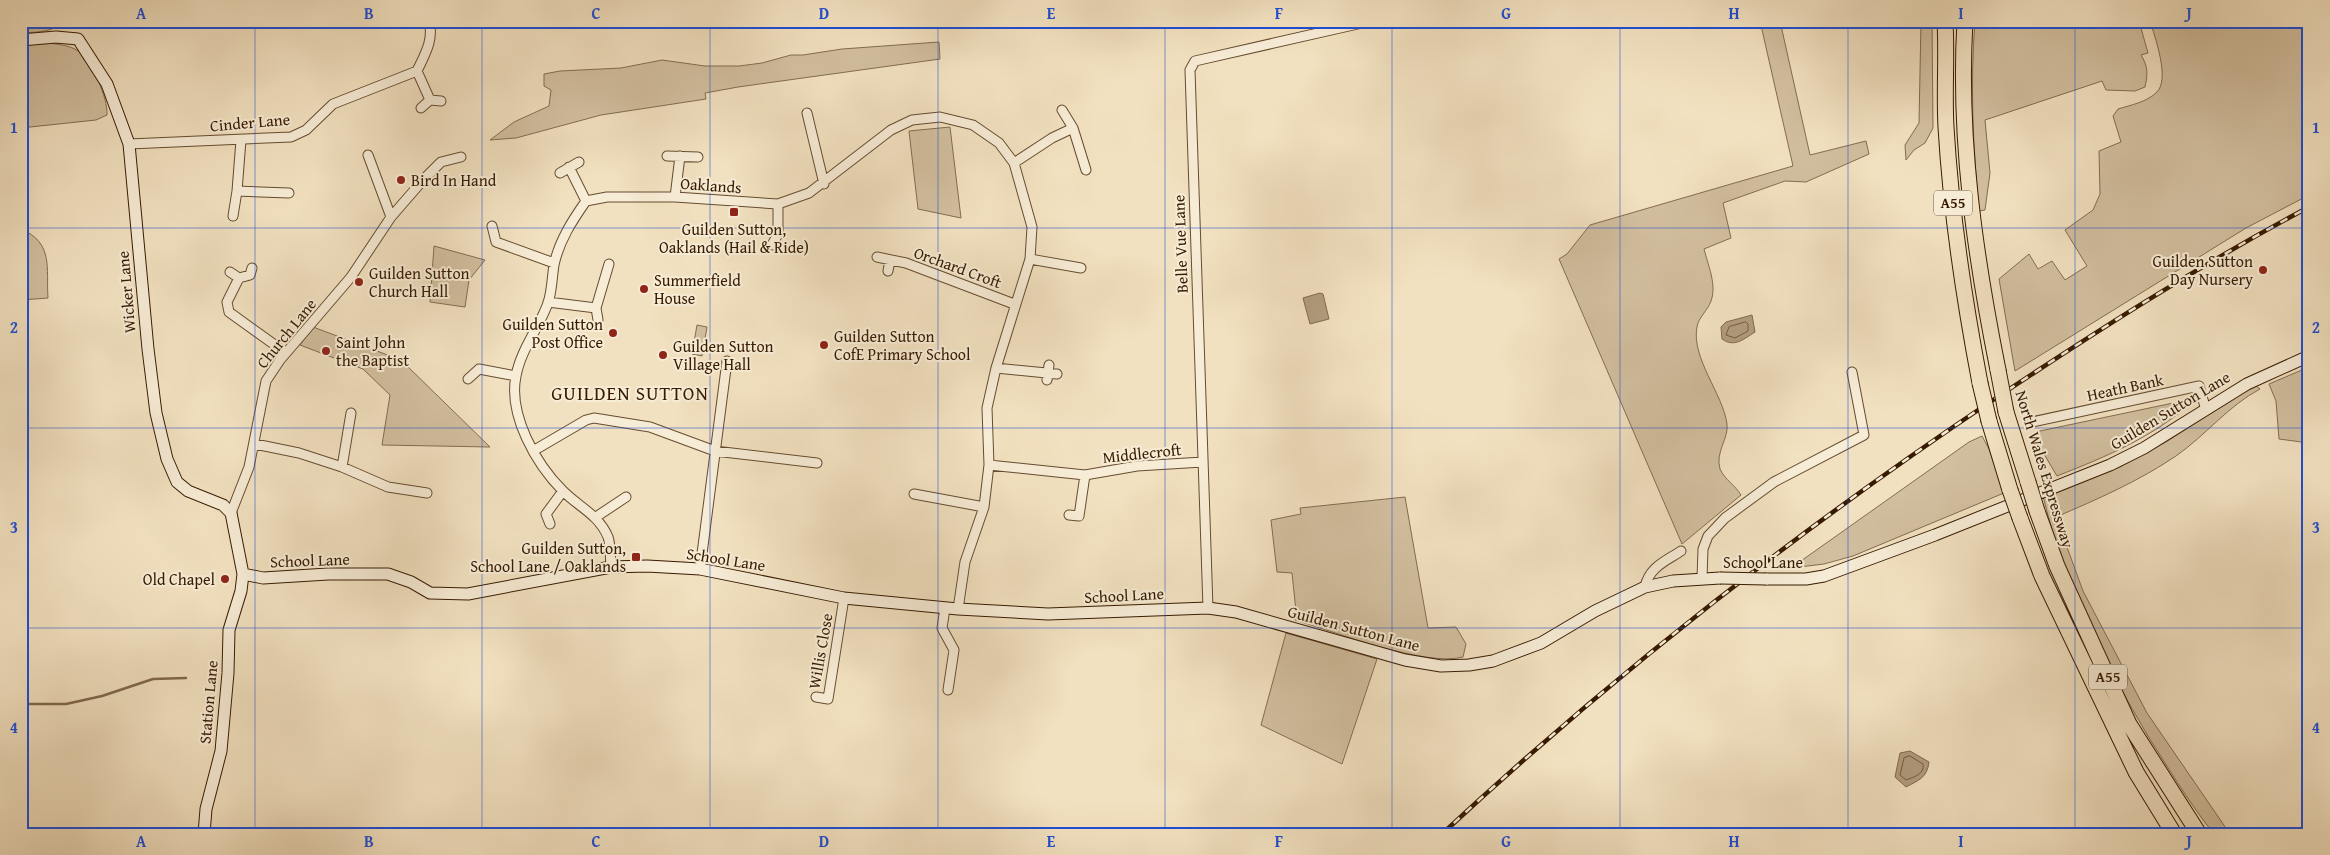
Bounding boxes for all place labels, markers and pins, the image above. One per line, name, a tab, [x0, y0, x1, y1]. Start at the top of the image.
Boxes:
place label: Bird In Hand	[411, 168, 497, 192]
marker: Bird In Hand	[395, 174, 407, 186]
marker: Guilden Sutton, Oaklands (Hail & Ride)	[728, 206, 740, 218]
place label: Guilden Sutton, Oaklands (Hail & Ride)	[659, 217, 809, 259]
place label: Guilden Sutton Day Nursery	[2152, 249, 2253, 291]
place label: Guilden Sutton Church Hall	[369, 261, 470, 303]
marker: Guilden Sutton Day Nursery	[2257, 264, 2269, 276]
place label: Summerfield House	[654, 268, 741, 310]
marker: Guilden Sutton Church Hall	[353, 276, 365, 288]
marker: Summerfield House	[638, 283, 650, 295]
place label: Guilden Sutton Post Office	[502, 312, 603, 354]
place label: Guilden Sutton CofE Primary School	[834, 324, 971, 366]
marker: Guilden Sutton Post Office	[607, 327, 619, 339]
place label: Saint John the Baptist	[336, 330, 409, 372]
place label: Guilden Sutton Village Hall	[673, 334, 774, 376]
marker: Guilden Sutton CofE Primary School	[818, 339, 830, 351]
marker: Saint John the Baptist	[320, 345, 332, 357]
marker: Guilden Sutton Village Hall	[657, 349, 669, 361]
place label: Guilden Sutton, School Lane / Oaklands	[470, 536, 626, 578]
marker: Guilden Sutton, School Lane / Oaklands	[630, 551, 642, 563]
place label: Old Chapel	[143, 567, 216, 591]
marker: Old Chapel	[219, 573, 231, 585]

